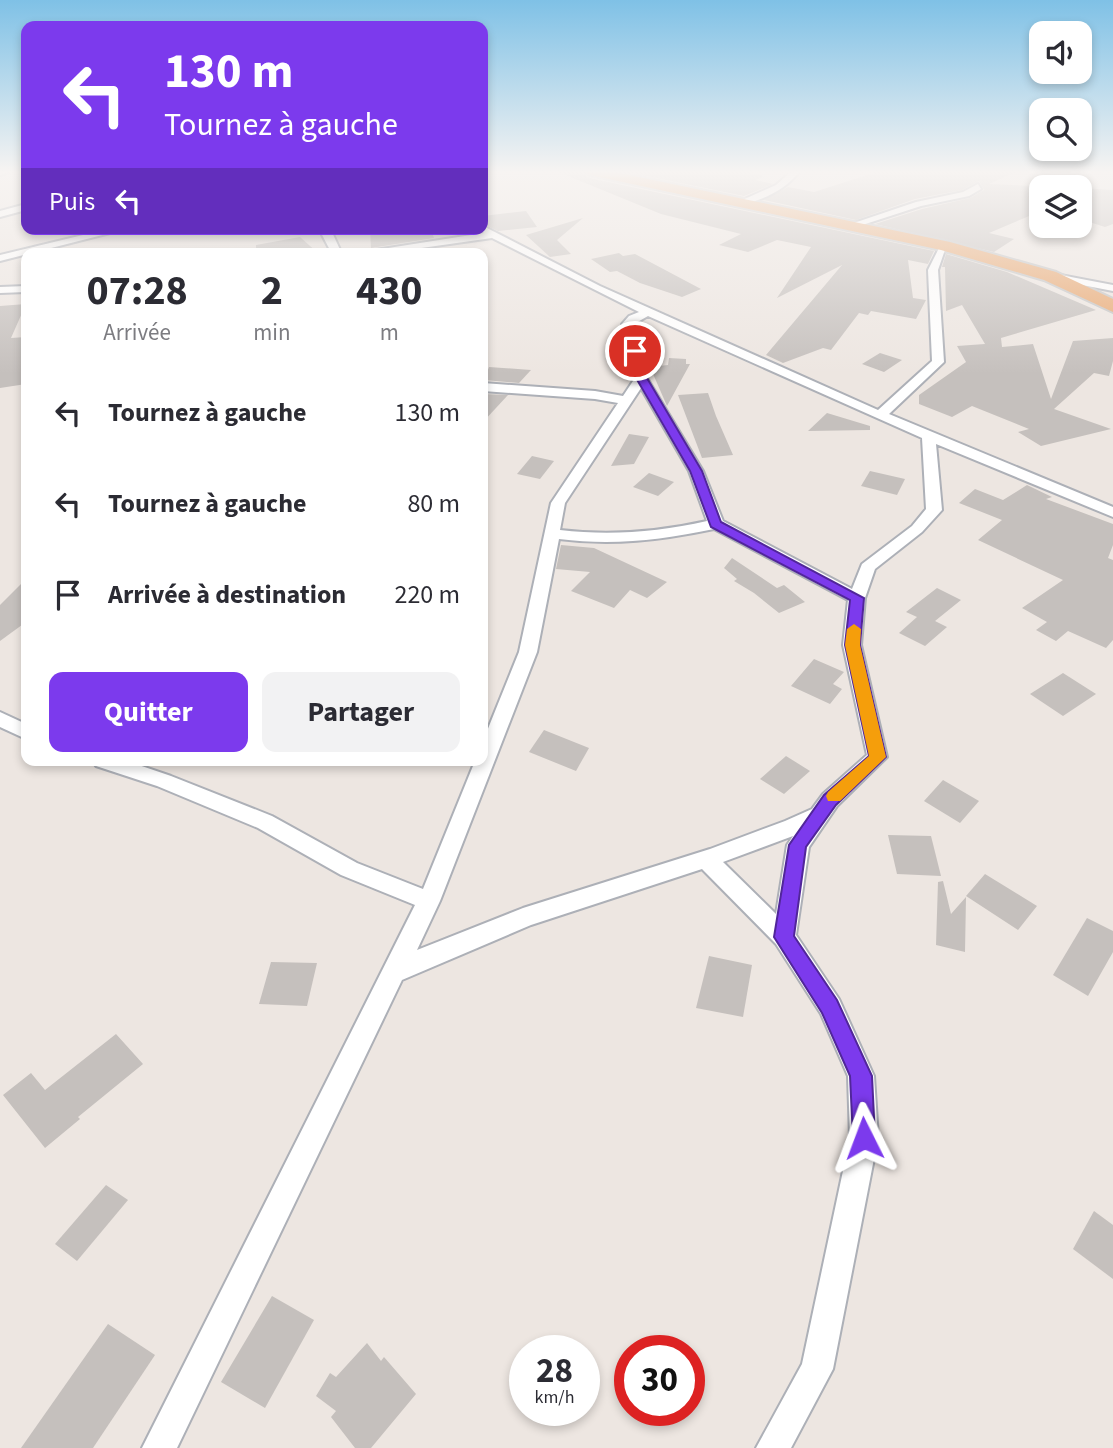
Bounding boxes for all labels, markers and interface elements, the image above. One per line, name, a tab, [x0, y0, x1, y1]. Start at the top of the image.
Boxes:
map controls	[1029, 21, 1092, 238]
button: sound	[1029, 21, 1092, 84]
text: 130 m	[164, 37, 293, 107]
icon: left	[49, 49, 140, 140]
button: search	[1029, 98, 1092, 161]
text: Tournez à gauche	[164, 102, 398, 148]
button: layers	[1029, 175, 1092, 238]
icon: left	[109, 182, 147, 220]
text: Puis	[49, 183, 95, 220]
text: 07:28	[86, 261, 188, 321]
text: 2	[261, 261, 283, 321]
text: 430	[356, 261, 423, 321]
text: Arrivée	[103, 316, 171, 349]
text: min	[253, 316, 291, 349]
text: m	[380, 316, 399, 349]
pin	[605, 321, 665, 381]
icon: arrive	[616, 332, 654, 370]
icon: left	[49, 394, 87, 432]
text: Tournez à gauche	[108, 394, 307, 431]
text: 130 m	[394, 394, 460, 431]
icon: left	[49, 485, 87, 523]
text: Tournez à gauche	[108, 485, 307, 522]
text: 80 m	[407, 485, 460, 522]
icon: arrive	[49, 576, 87, 614]
text: Arrivée à destination	[108, 576, 346, 613]
text: 220 m	[394, 576, 460, 613]
button: Quitter	[49, 672, 248, 752]
button: Partager	[262, 672, 460, 752]
position arrow	[827, 1101, 901, 1175]
speed limit sign: 30	[614, 1335, 705, 1426]
text: 28	[536, 1346, 573, 1396]
text: km/h	[535, 1385, 574, 1410]

